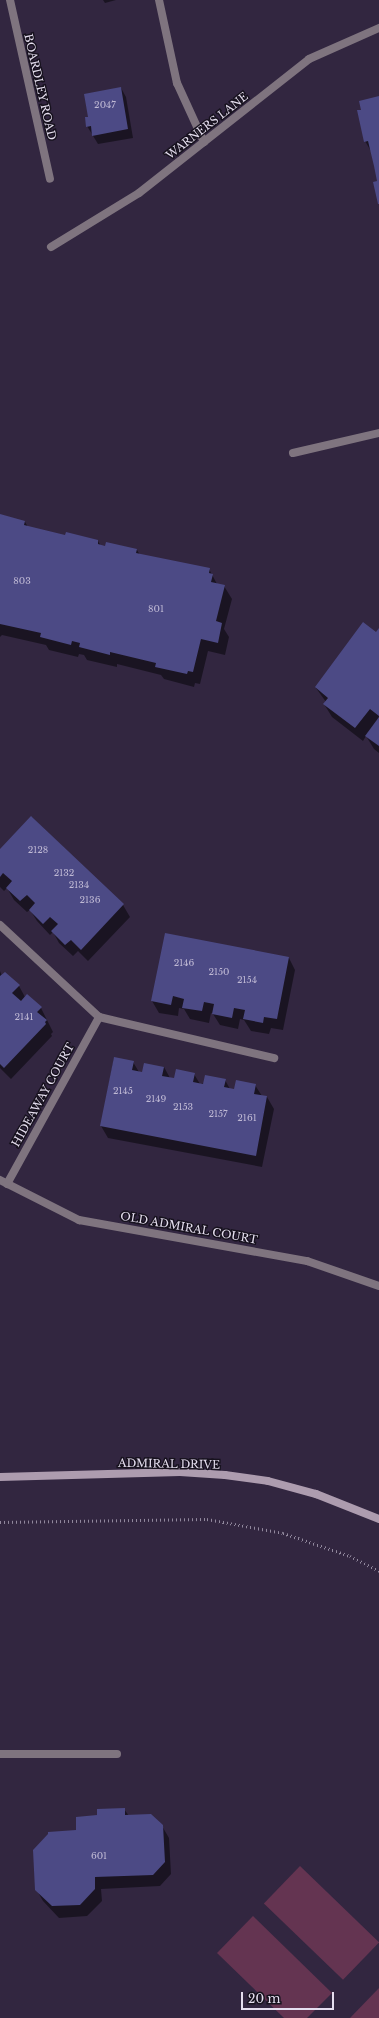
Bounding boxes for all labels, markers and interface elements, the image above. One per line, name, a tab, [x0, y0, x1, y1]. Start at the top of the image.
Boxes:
street label: BOARDLEY ROAD	[21, 32, 59, 142]
street label: WARNERS LANE	[163, 90, 251, 162]
house number: 2047	[94, 100, 116, 110]
house number: 803	[13, 576, 31, 586]
house number: 801	[148, 604, 164, 614]
house number: 2128	[28, 845, 48, 855]
house number: 2132	[54, 868, 74, 878]
house number: 2134	[69, 880, 89, 890]
house number: 2136	[80, 895, 100, 905]
house number: 2146	[174, 958, 194, 968]
house number: 2150	[208, 967, 230, 977]
house number: 2154	[237, 975, 257, 985]
house number: 2141	[15, 1012, 33, 1022]
street label: HIDEAWAY COURT	[9, 1041, 77, 1149]
house number: 2145	[113, 1086, 133, 1096]
house number: 2149	[146, 1094, 166, 1104]
house number: 2153	[173, 1102, 193, 1112]
house number: 2157	[208, 1109, 228, 1119]
house number: 2161	[237, 1113, 257, 1123]
street label: OLD ADMIRAL COURT	[119, 1209, 259, 1247]
street label: ADMIRAL DRIVE	[118, 1457, 220, 1471]
house number: 601	[91, 1851, 107, 1861]
scale bar	[243, 1984, 336, 2010]
text: 20 m	[248, 1991, 280, 2006]

